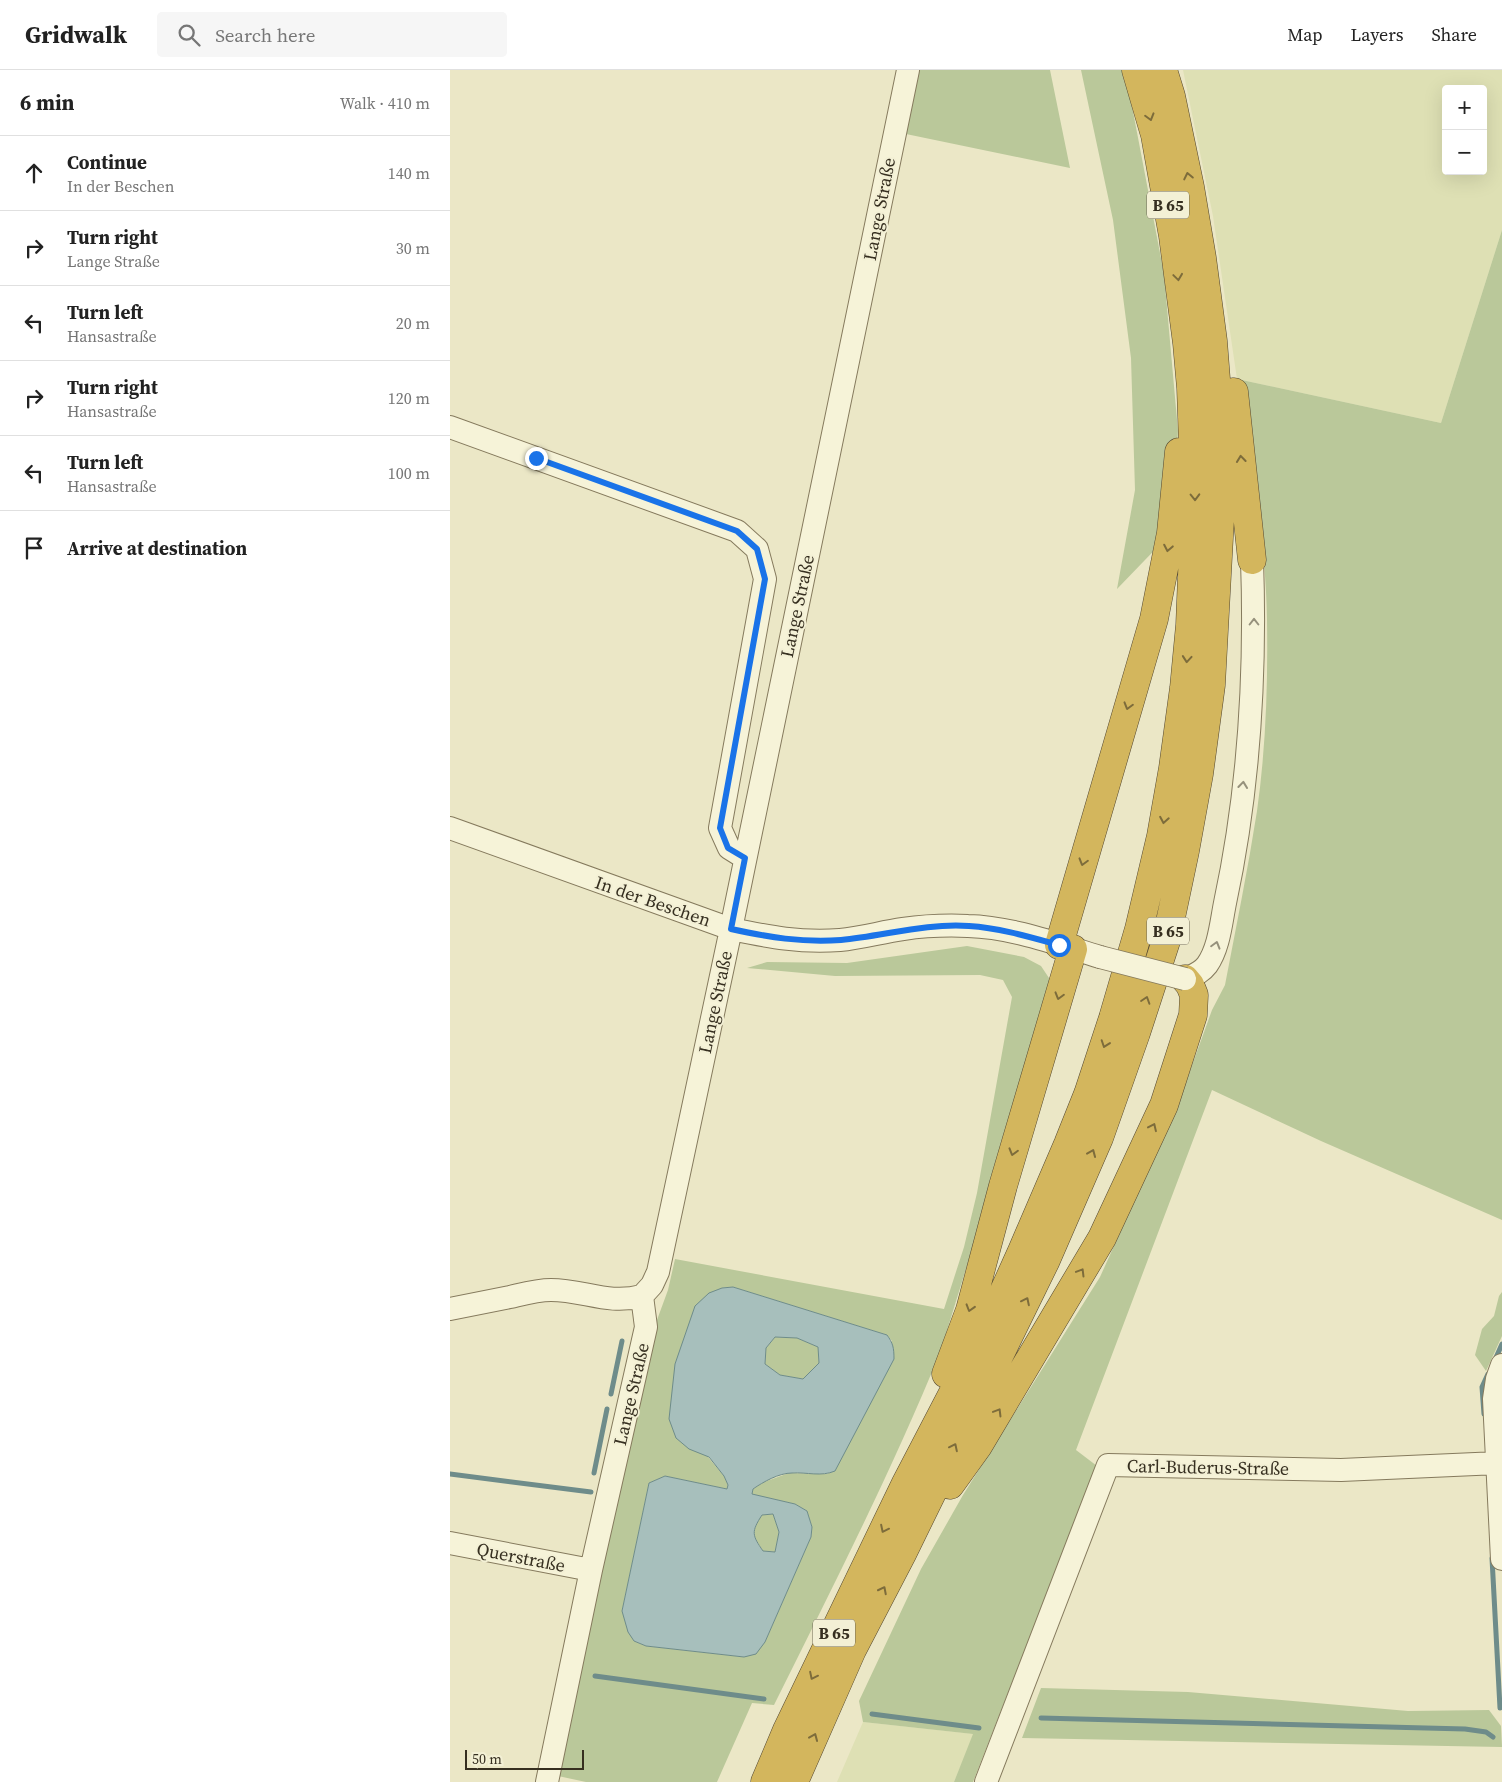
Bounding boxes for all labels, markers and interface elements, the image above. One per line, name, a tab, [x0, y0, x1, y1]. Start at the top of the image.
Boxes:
search box	[157, 12, 507, 57]
text: Gridwalk	[25, 18, 127, 51]
icon: search	[175, 21, 203, 49]
text: Search here	[215, 22, 315, 48]
text: Map	[1287, 22, 1322, 47]
text: Layers	[1350, 22, 1403, 47]
text: Share	[1431, 22, 1477, 47]
map controls	[1442, 85, 1487, 175]
button: +	[1442, 85, 1487, 130]
text: 6 min	[20, 88, 75, 117]
text: Walk · 410 m	[340, 92, 430, 114]
one-way arrow	[1144, 112, 1154, 120]
button: −	[1442, 130, 1487, 175]
text: Continue	[67, 149, 147, 175]
street label: Lange Straße	[857, 155, 901, 263]
icon: ahead	[20, 159, 48, 187]
text: 140 m	[388, 162, 430, 184]
one-way arrow	[1183, 171, 1194, 180]
text: In der Beschen	[67, 175, 174, 197]
road number: B 65	[1147, 192, 1189, 218]
text: Turn right	[67, 224, 158, 250]
icon: right	[20, 234, 48, 262]
text: 30 m	[396, 237, 430, 259]
text: Lange Straße	[67, 250, 160, 272]
one-way arrow	[1173, 272, 1183, 281]
text: Turn left	[67, 299, 143, 325]
icon: left	[20, 309, 48, 337]
text: 20 m	[396, 312, 430, 334]
text: Hansastraße	[67, 325, 157, 347]
text: Turn right	[67, 374, 158, 400]
icon: right	[20, 384, 48, 412]
text: 120 m	[388, 387, 430, 409]
text: Hansastraße	[67, 400, 157, 422]
route end	[525, 447, 548, 470]
text: Turn left	[67, 449, 143, 475]
one-way arrow	[1236, 455, 1247, 463]
icon: left	[20, 459, 48, 487]
text: 100 m	[388, 462, 430, 484]
text: Hansastraße	[67, 475, 157, 497]
one-way arrow	[1190, 493, 1200, 501]
icon: arrive	[20, 534, 48, 562]
text: Arrive at destination	[67, 535, 247, 561]
one-way arrow	[1164, 544, 1174, 553]
street label: Lange Straße	[774, 552, 820, 660]
one-way arrow	[1249, 618, 1259, 626]
one-way arrow	[1182, 655, 1193, 663]
one-way arrow	[1124, 701, 1134, 709]
one-way arrow	[1237, 780, 1248, 788]
one-way arrow	[1160, 815, 1170, 824]
one-way arrow	[1078, 857, 1089, 866]
street label: In der Beschen	[592, 870, 714, 933]
road number: B 65	[1147, 918, 1189, 944]
route start	[1048, 934, 1071, 957]
one-way arrow	[1210, 941, 1220, 949]
street label: Lange Straße	[692, 948, 738, 1056]
one-way arrow	[1054, 991, 1064, 999]
one-way arrow	[1141, 996, 1151, 1004]
one-way arrow	[1100, 1039, 1110, 1048]
one-way arrow	[1147, 1123, 1158, 1132]
one-way arrow	[1009, 1147, 1019, 1155]
one-way arrow	[1086, 1149, 1097, 1158]
one-way arrow	[1075, 1269, 1085, 1278]
one-way arrow	[1020, 1297, 1030, 1306]
one-way arrow	[966, 1304, 976, 1312]
street label: Lange Straße	[607, 1340, 655, 1448]
one-way arrow	[992, 1409, 1002, 1418]
one-way arrow	[948, 1443, 958, 1452]
street label: Carl-Buderus-Straße	[1127, 1453, 1289, 1481]
one-way arrow	[880, 1524, 890, 1533]
street label: Querstraße	[475, 1536, 567, 1578]
one-way arrow	[877, 1587, 887, 1596]
road number: B 65	[813, 1620, 855, 1646]
one-way arrow	[809, 1671, 819, 1680]
one-way arrow	[807, 1733, 818, 1742]
scale bar	[465, 1747, 584, 1770]
text: 50 m	[472, 1749, 502, 1769]

